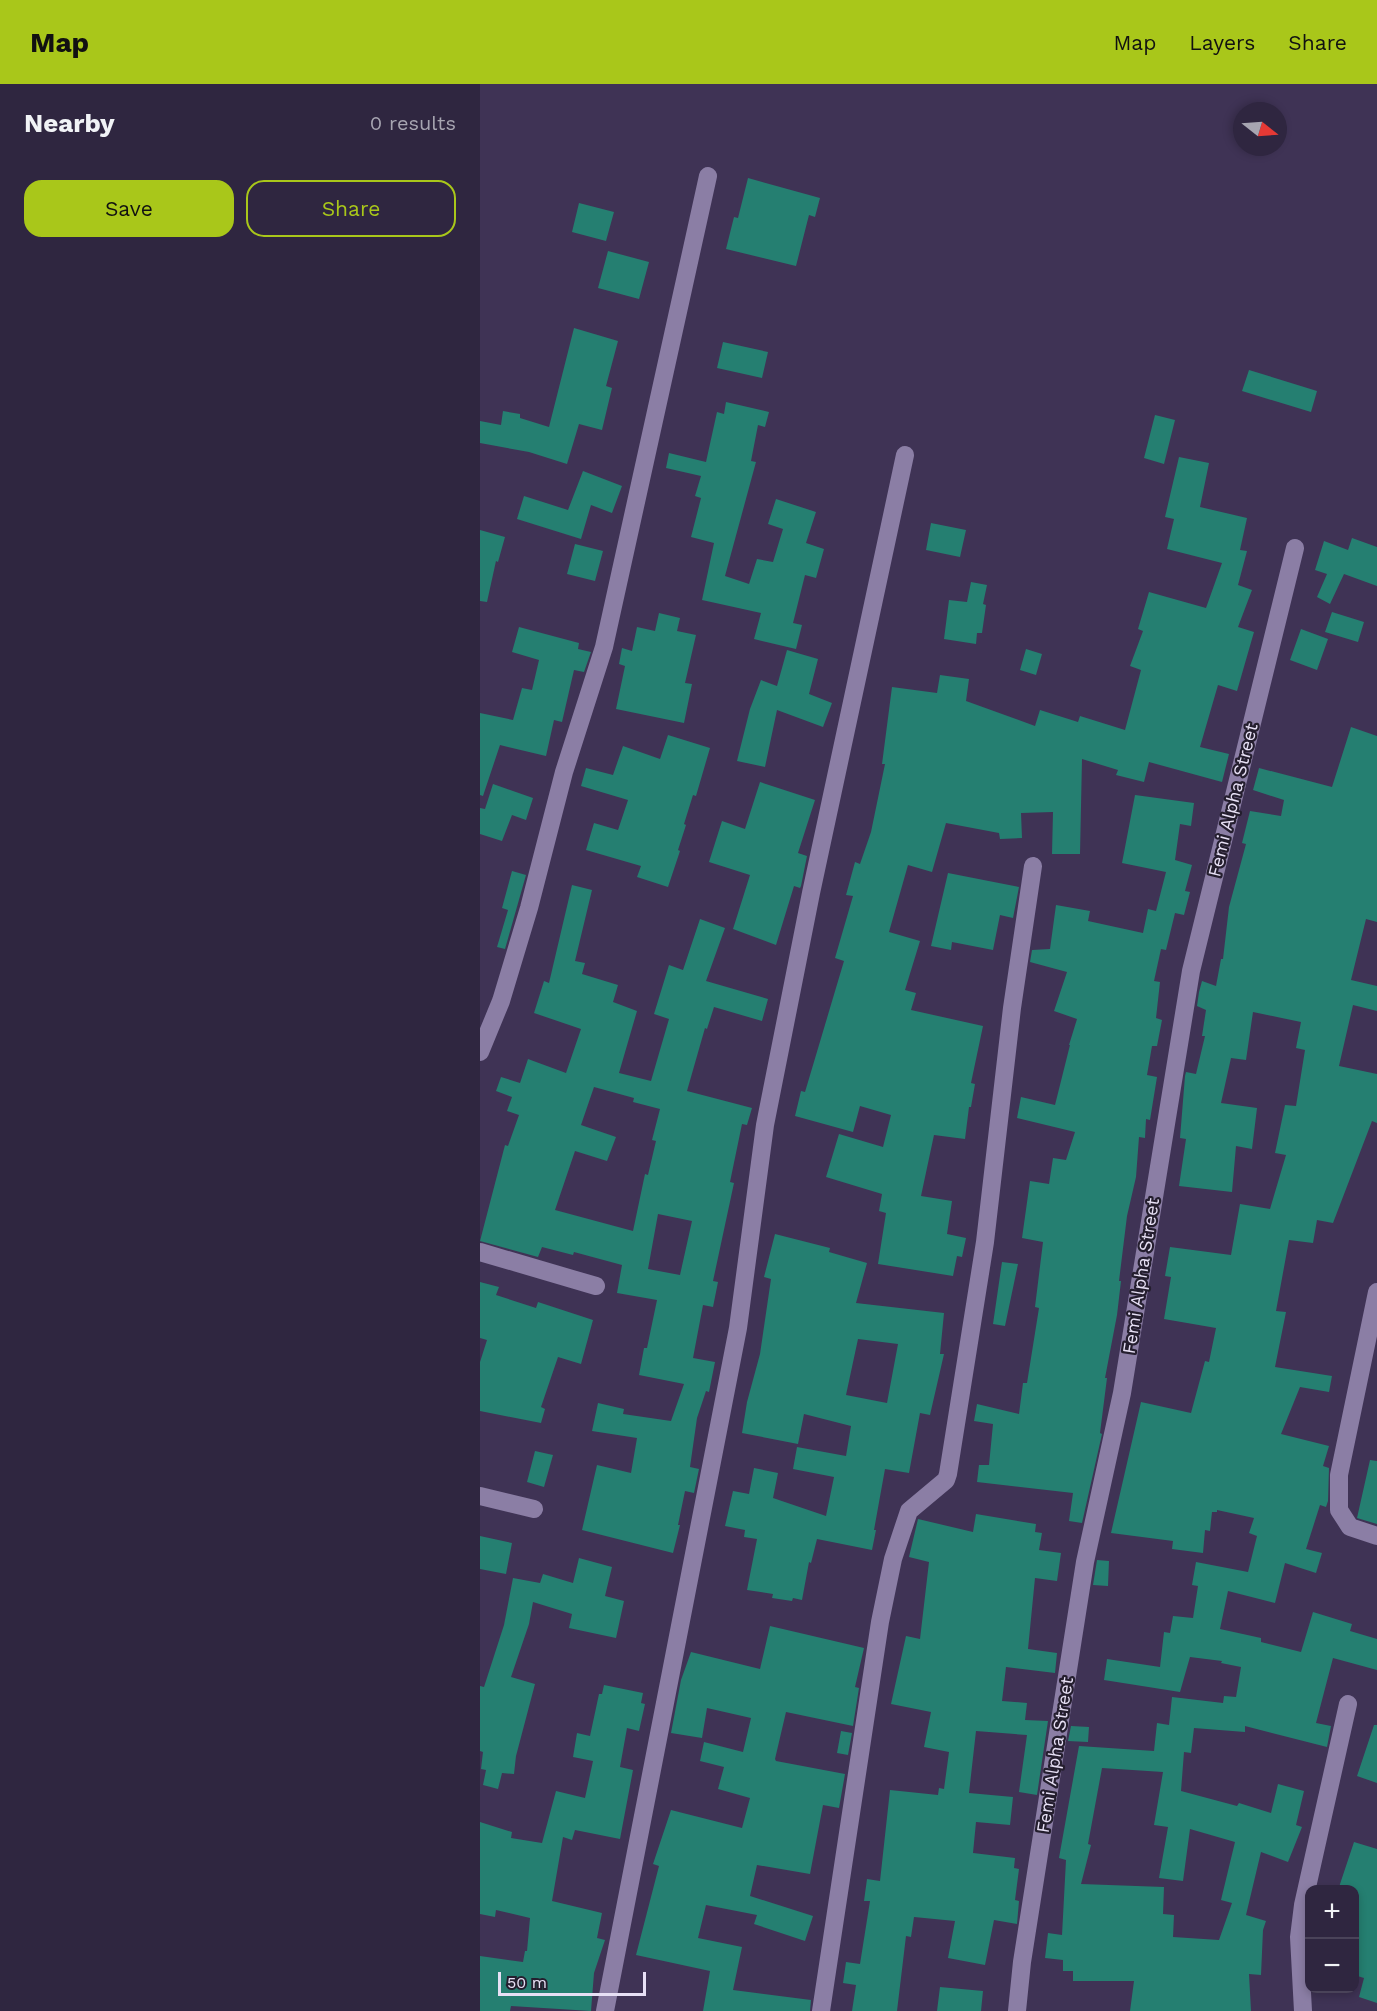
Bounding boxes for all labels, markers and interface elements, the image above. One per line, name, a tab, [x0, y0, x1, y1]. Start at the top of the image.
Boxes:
text: Map	[30, 26, 89, 59]
text: Map	[1113, 30, 1156, 55]
text: Layers	[1189, 30, 1255, 55]
text: Share	[1288, 30, 1347, 55]
north arrow	[1233, 102, 1287, 156]
text: Nearby	[24, 108, 115, 138]
text: 0 results	[370, 111, 456, 135]
button: Save	[24, 180, 234, 237]
button: Share	[246, 180, 456, 237]
street label: Femi Alpha Street	[1203, 720, 1262, 879]
street label: Femi Alpha Street	[1118, 1196, 1163, 1355]
street label: Femi Alpha Street	[1032, 1675, 1077, 1834]
map controls	[1305, 1885, 1359, 1993]
button: +	[1305, 1885, 1359, 1939]
button: −	[1305, 1939, 1359, 1993]
scale bar	[498, 1969, 646, 1996]
text: 50 m	[507, 1973, 547, 1992]

